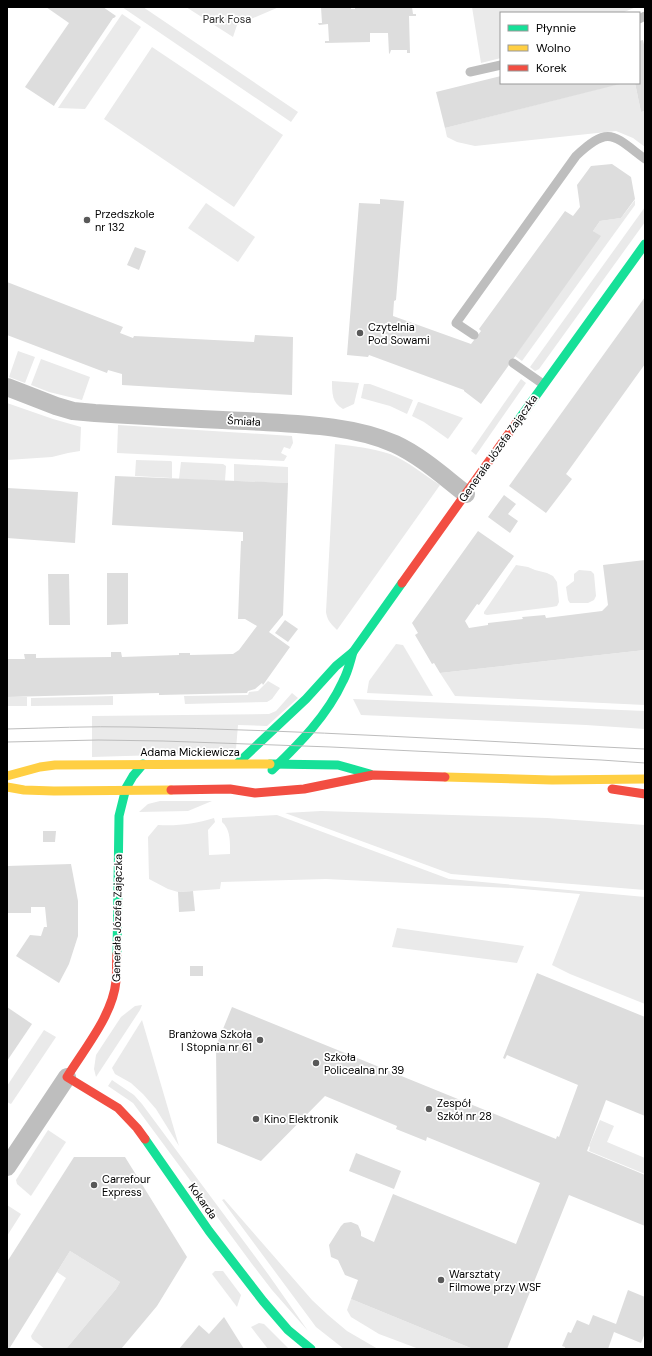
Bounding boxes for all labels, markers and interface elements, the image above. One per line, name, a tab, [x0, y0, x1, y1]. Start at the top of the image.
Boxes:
park label: Park Fosa	[203, 12, 251, 26]
legend	[500, 12, 640, 84]
text: Płynnie	[536, 20, 576, 36]
text: Wolno	[536, 40, 571, 56]
text: Korek	[536, 60, 567, 76]
place label: Przedszkole nr 132	[95, 207, 155, 234]
marker: Przedszkole nr 132	[82, 215, 92, 225]
place label: Czytelnia Pod Sowami	[368, 320, 430, 347]
marker: Czytelnia Pod Sowami	[355, 328, 365, 338]
street label: Generała Józefa Zajączka	[456, 392, 540, 504]
street label: Śmiała	[227, 413, 261, 429]
street label: Adama Mickiewicza	[140, 745, 240, 759]
street label: Generała Józefa Zajączka	[109, 854, 125, 982]
place label: Branżowa Szkoła I Stopnia nr 61	[169, 1027, 252, 1054]
marker: Branżowa Szkoła I Stopnia nr 61	[255, 1035, 265, 1045]
place label: Szkoła Policealna nr 39	[324, 1050, 404, 1077]
marker: Szkoła Policealna nr 39	[311, 1058, 321, 1068]
place label: Zespół Szkół nr 28	[437, 1096, 492, 1123]
marker: Zespół Szkół nr 28	[424, 1104, 434, 1114]
place label: Kino Elektronik	[264, 1112, 339, 1126]
marker: Kino Elektronik	[251, 1114, 261, 1124]
place label: Carrefour Express	[102, 1172, 150, 1199]
marker: Carrefour Express	[89, 1180, 99, 1190]
street label: Kokarda	[186, 1180, 220, 1222]
place label: Warsztaty Filmowe przy WSF	[449, 1267, 541, 1294]
marker: Warsztaty Filmowe przy WSF	[436, 1275, 446, 1285]

